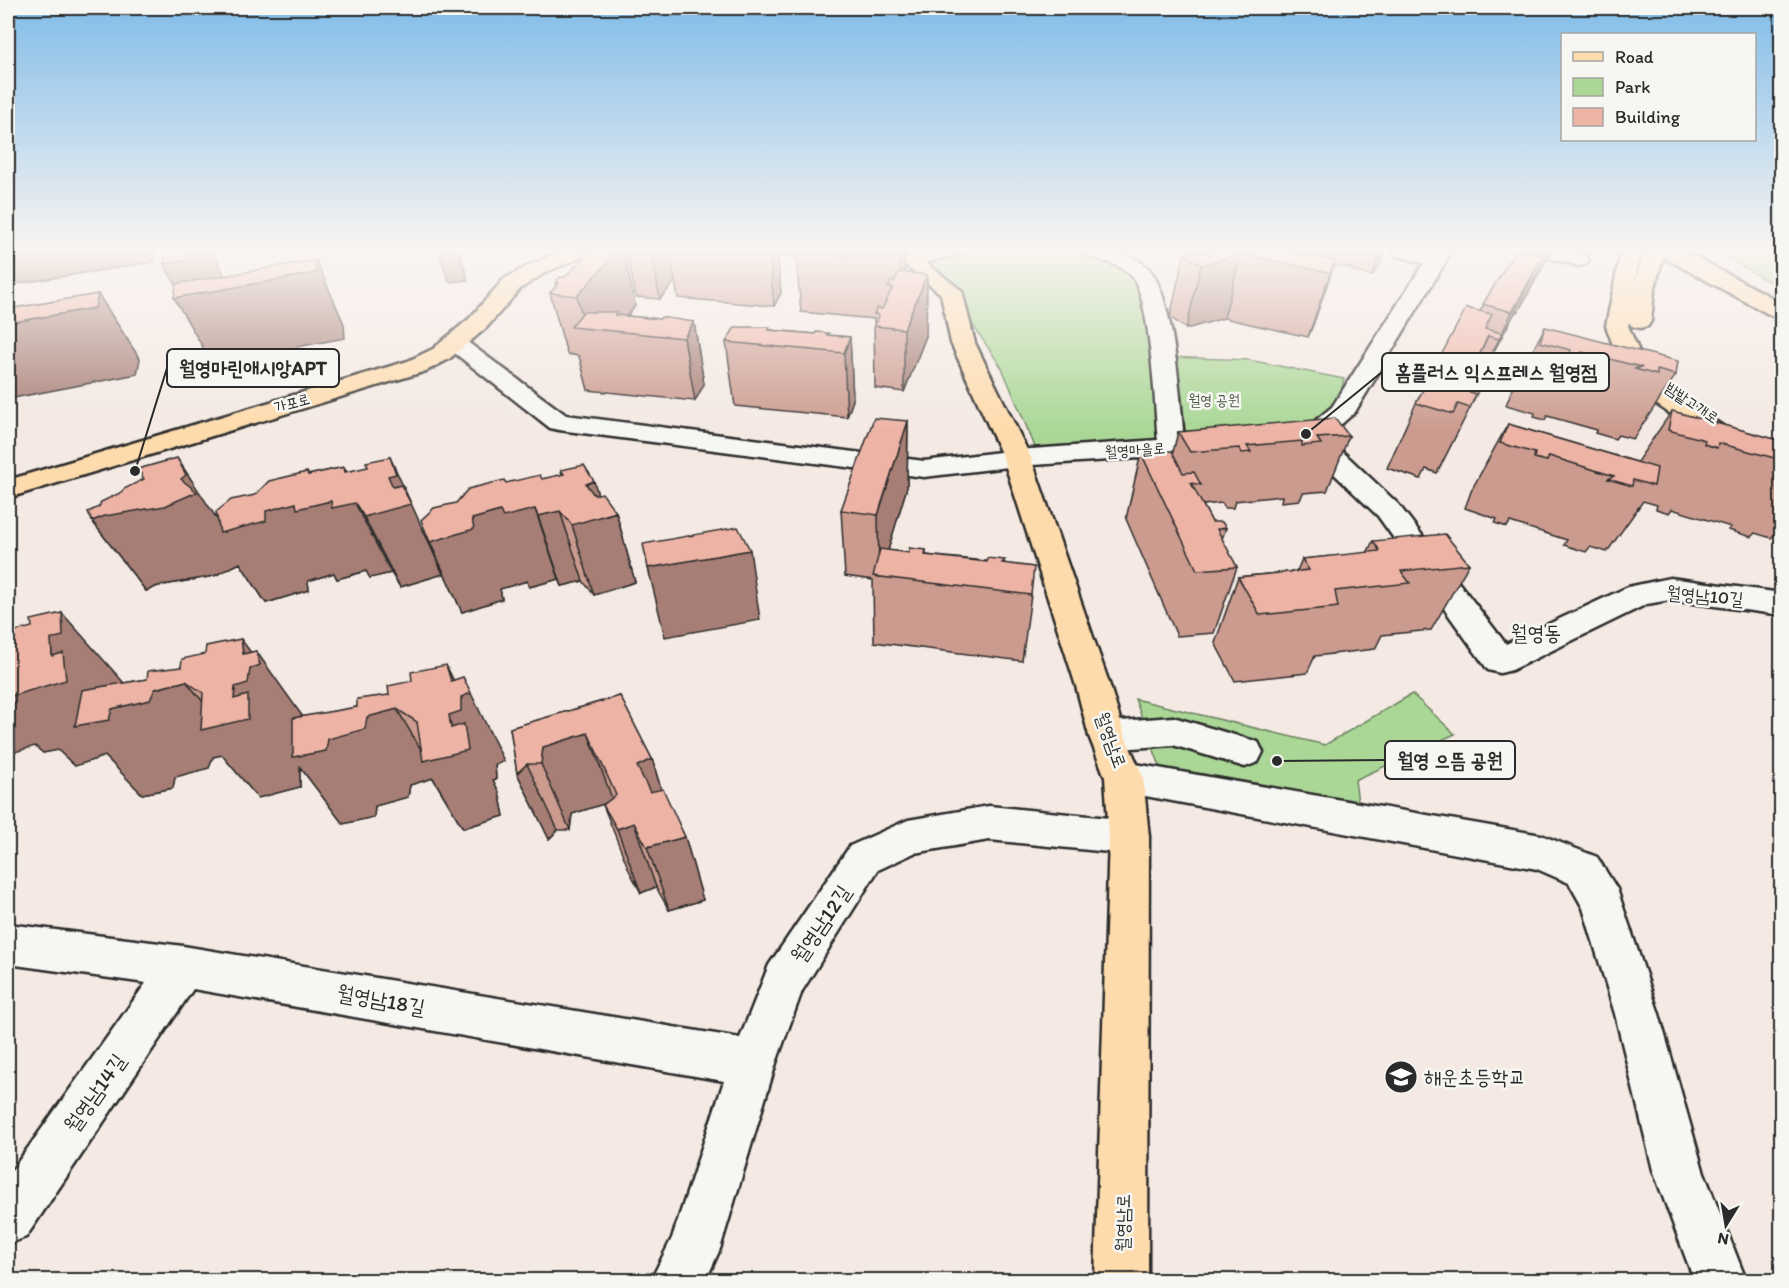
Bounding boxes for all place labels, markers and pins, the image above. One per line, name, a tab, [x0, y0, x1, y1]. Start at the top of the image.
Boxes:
callout: 월영마린애시앙APT	[167, 349, 339, 387]
callout: 홈플러스 익스프레스 월영점	[1382, 353, 1609, 391]
callout: 월영 으뜸 공원	[1385, 741, 1515, 779]
school or university icon: 해운초등학교	[1383, 1059, 1419, 1095]
place label: 해운초등학교	[1424, 1064, 1525, 1089]

